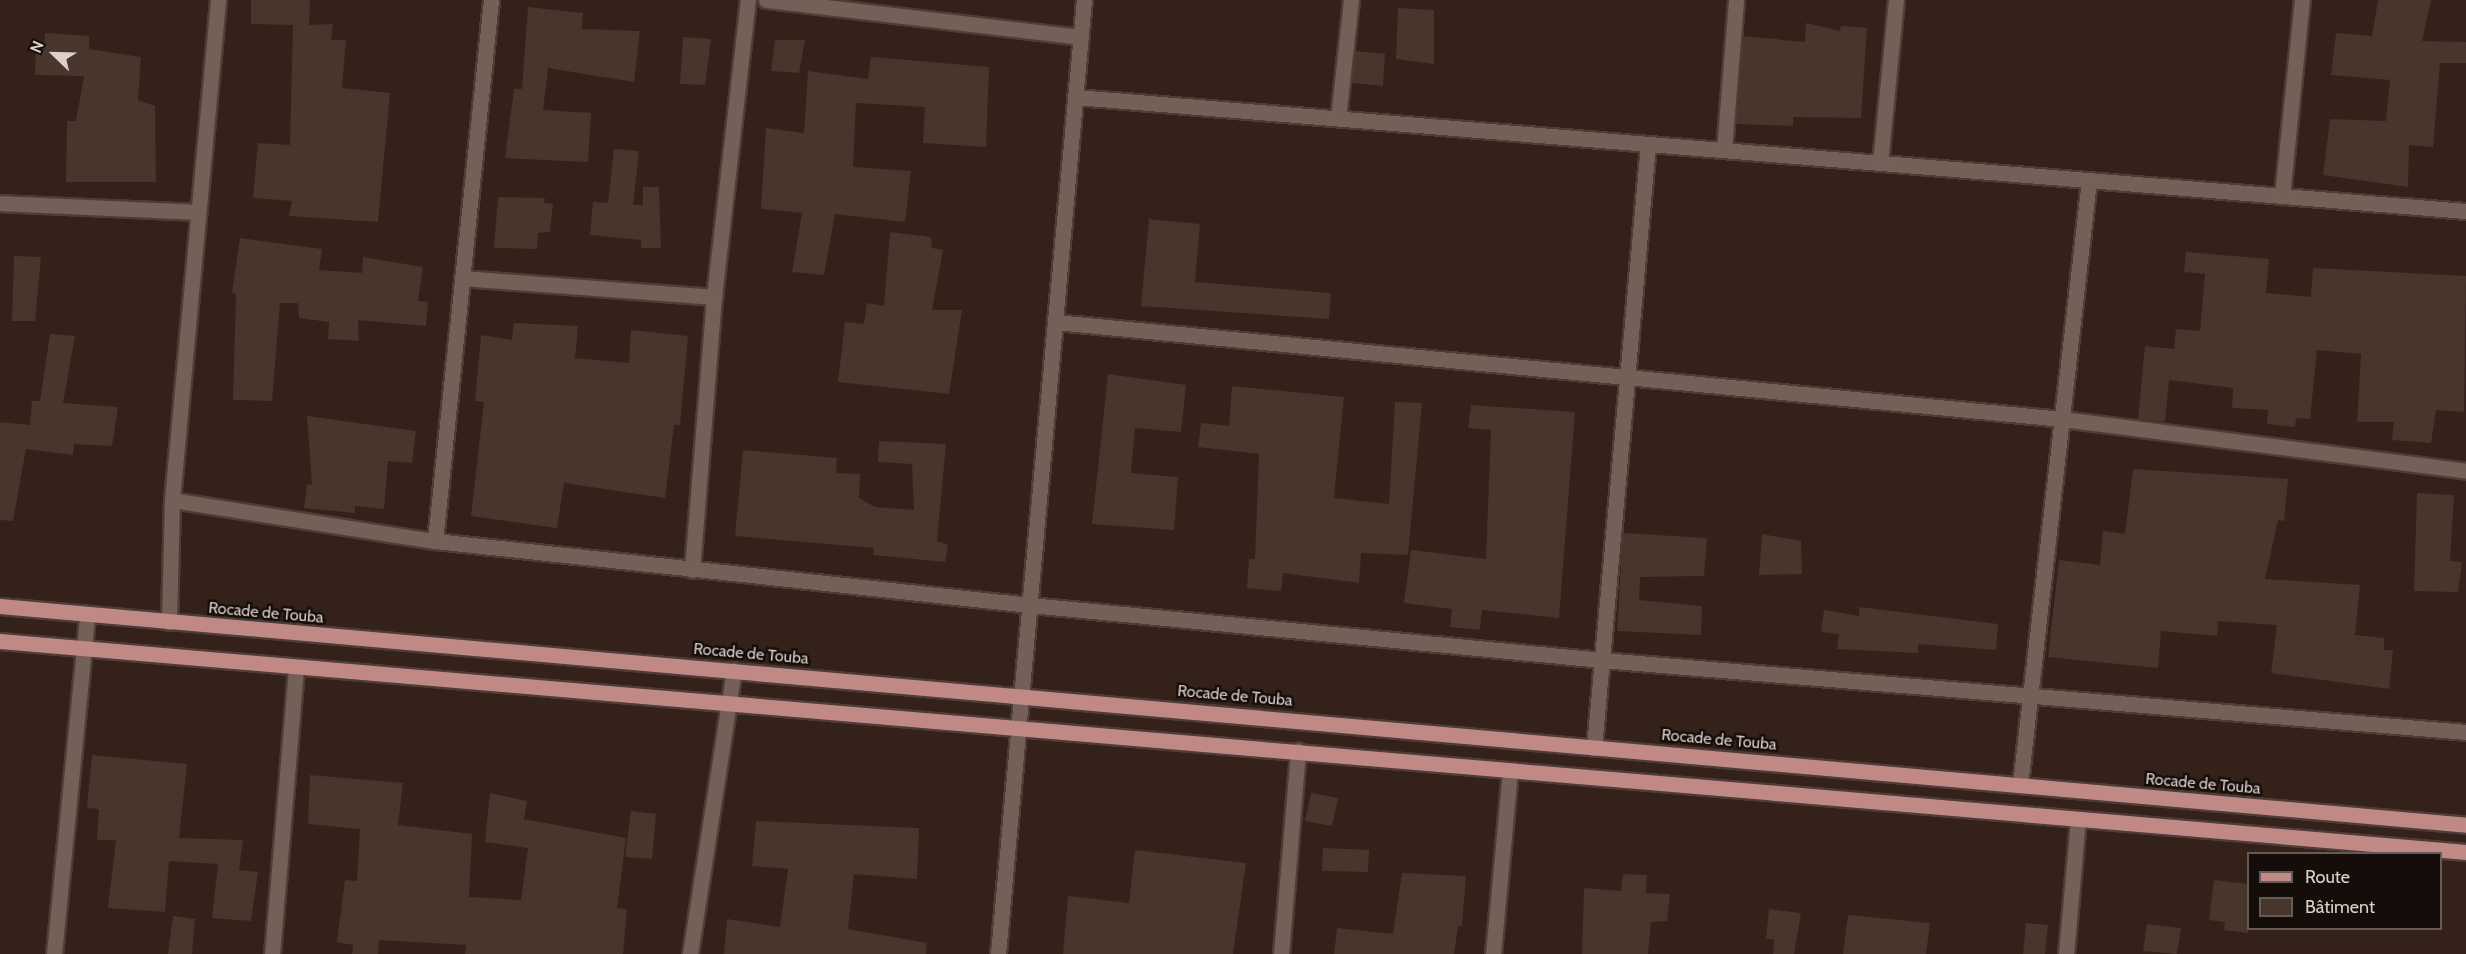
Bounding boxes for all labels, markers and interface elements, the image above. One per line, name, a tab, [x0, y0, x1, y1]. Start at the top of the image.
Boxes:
north arrow	[24, 24, 84, 84]
text: N	[26, 38, 48, 56]
street label: Rocade de Touba	[208, 598, 324, 628]
street label: Rocade de Touba	[693, 639, 809, 669]
street label: Rocade de Touba	[1177, 681, 1293, 711]
street label: Rocade de Touba	[1661, 725, 1777, 755]
street label: Rocade de Touba	[2145, 769, 2261, 799]
legend	[2247, 852, 2442, 930]
text: Route	[2305, 866, 2350, 888]
text: Bâtiment	[2305, 896, 2375, 918]

